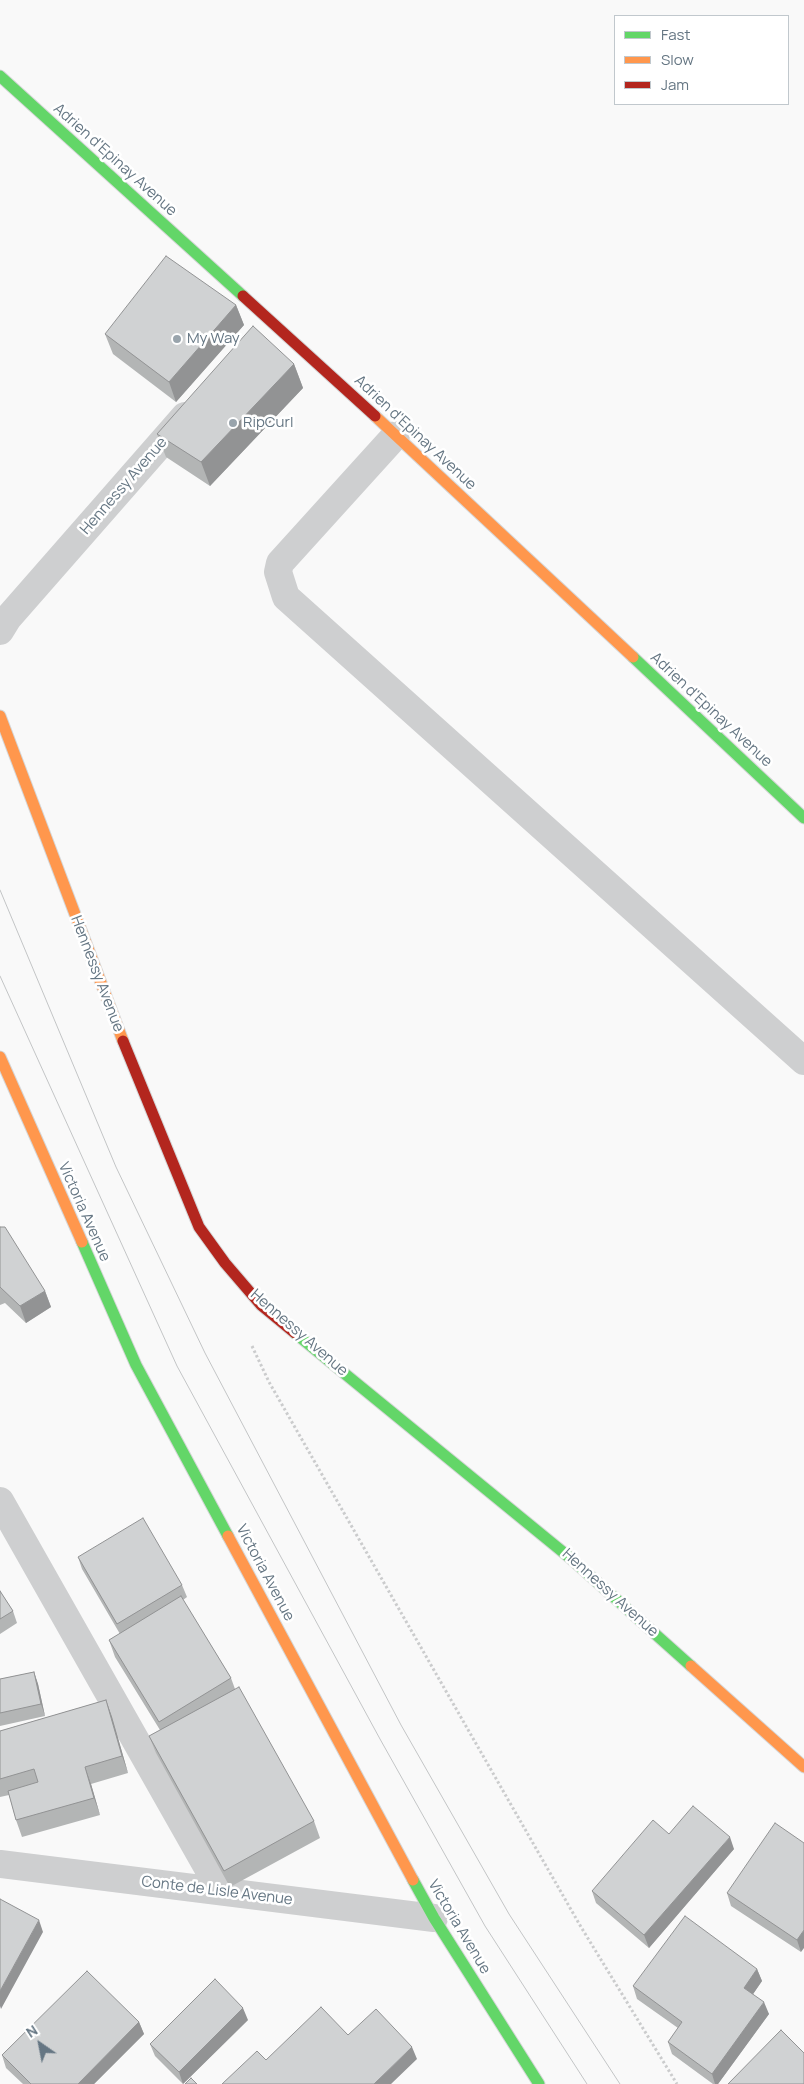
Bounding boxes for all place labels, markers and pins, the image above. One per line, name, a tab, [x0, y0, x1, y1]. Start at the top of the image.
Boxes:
place label: My Way	[187, 330, 240, 348]
marker: My Way	[171, 333, 183, 345]
place label: RipCurl	[243, 414, 293, 432]
marker: RipCurl	[227, 417, 239, 429]

